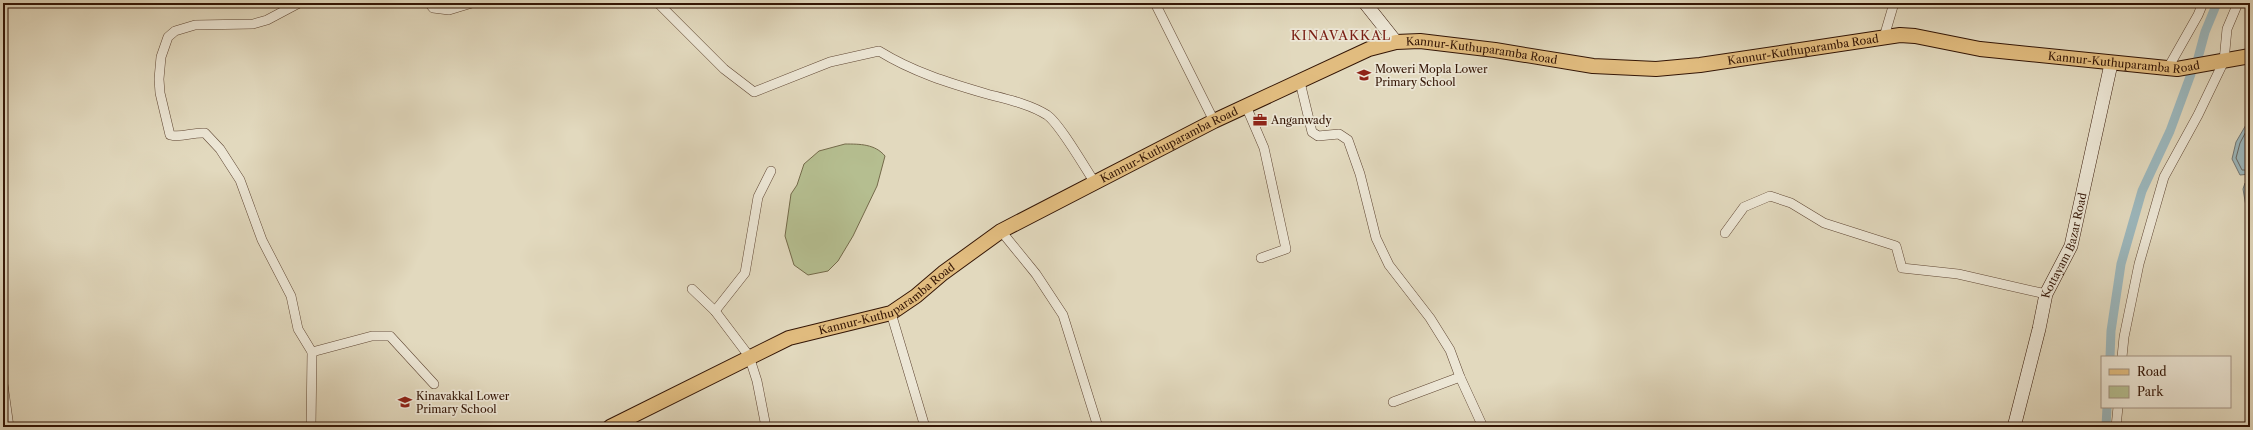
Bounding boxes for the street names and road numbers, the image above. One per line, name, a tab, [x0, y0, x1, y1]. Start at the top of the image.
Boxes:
street label: Kannur-Kuthuparamba Road	[1726, 31, 1880, 68]
street label: Kannur-Kuthuparamba Road	[1406, 34, 1559, 67]
street label: Kannur-Kuthuparamba Road	[2047, 49, 2201, 76]
street label: Kannur-Kuthuparamba Road	[1098, 104, 1240, 186]
street label: Kottayam Bazar Road	[2038, 191, 2090, 299]
street label: Kannur-Kuthuparamba Road	[817, 260, 958, 337]

